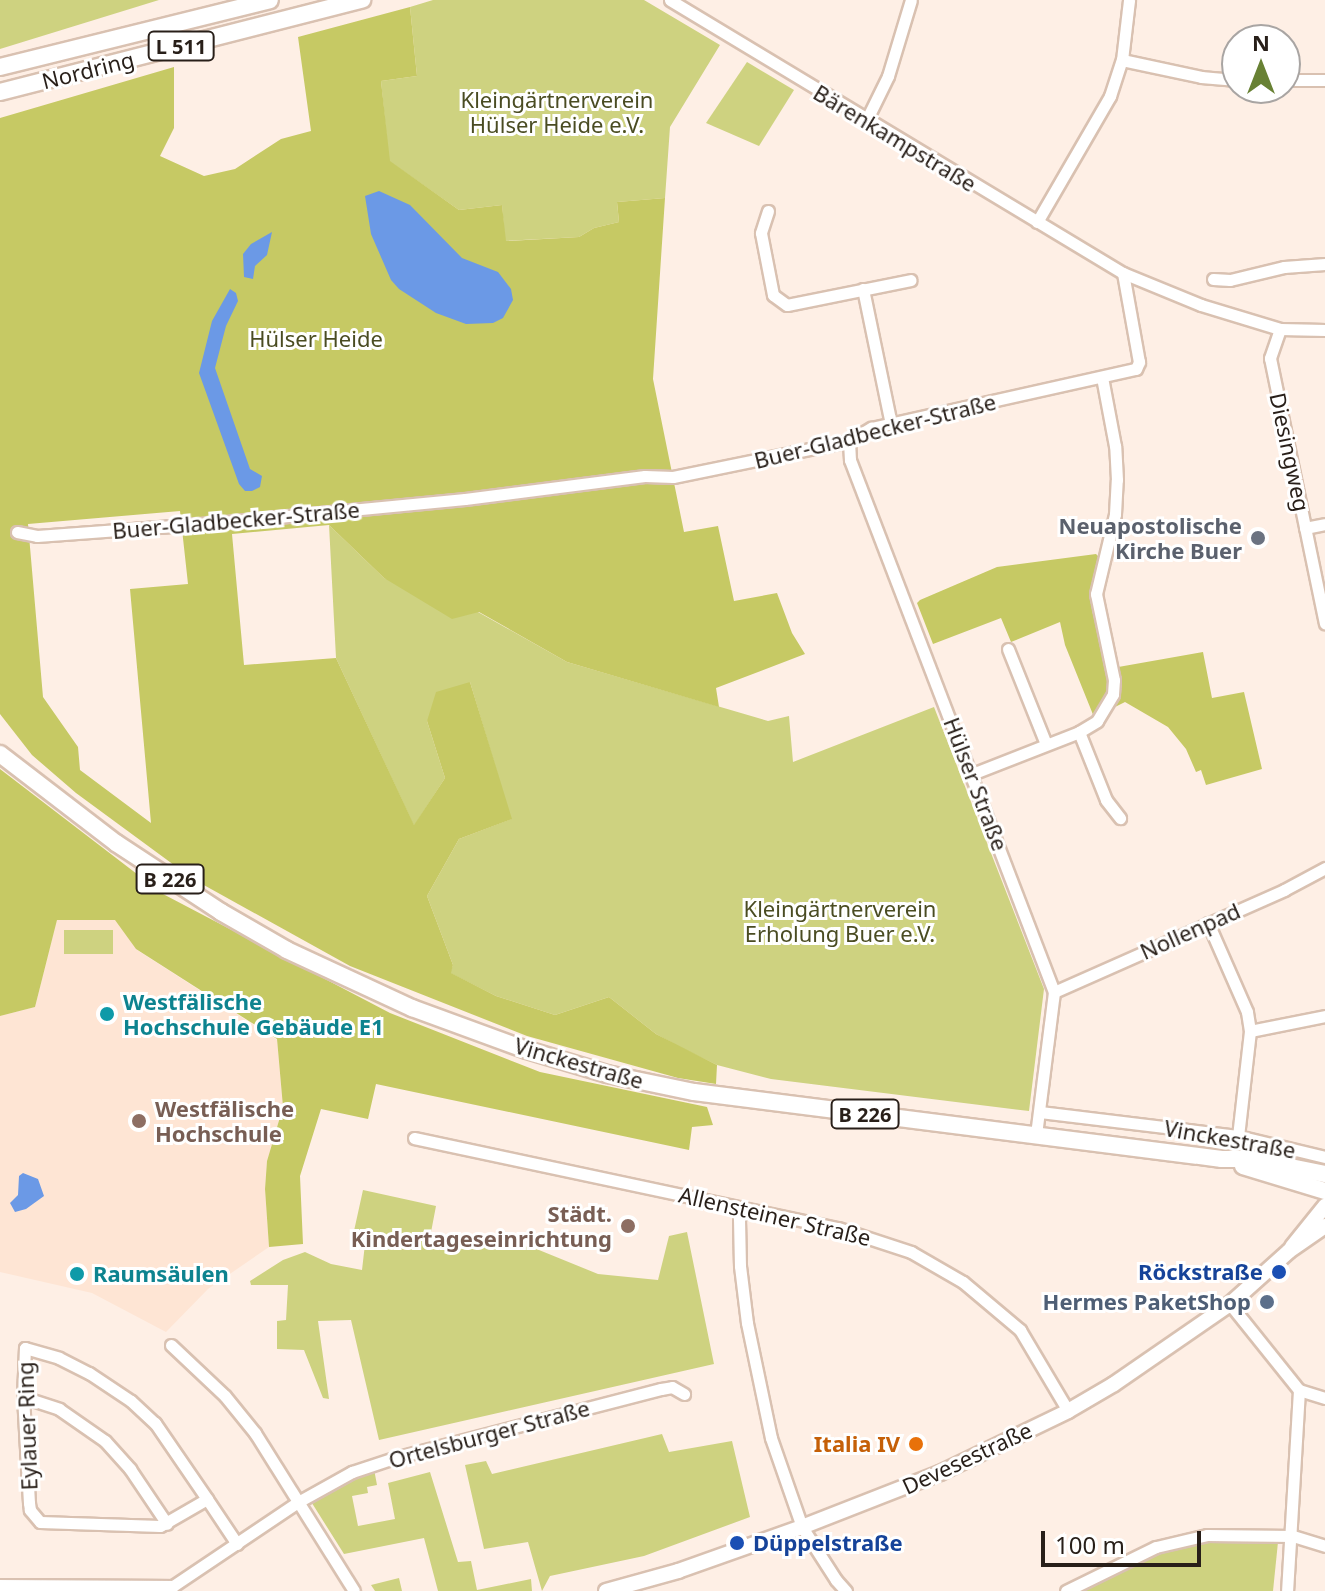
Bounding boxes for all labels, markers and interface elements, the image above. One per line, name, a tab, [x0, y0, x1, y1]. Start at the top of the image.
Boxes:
north arrow	[1221, 24, 1301, 104]
text: N	[1252, 27, 1270, 57]
road number: L 511	[147, 30, 215, 62]
street label: Nordring	[39, 46, 137, 94]
street label: Bärenkampstraße	[809, 79, 981, 197]
park label: Kleingärtnerverein Hülser Heide e.V.	[461, 86, 653, 138]
park label: Hülser Heide	[249, 326, 383, 352]
street label: Buer-Gladbecker-Straße	[751, 388, 999, 474]
street label: Diesingweg	[1265, 390, 1315, 514]
street label: Buer-Gladbecker-Straße	[111, 496, 361, 544]
place label: Neuapostolische Kirche Buer	[1059, 512, 1242, 564]
marker: Neuapostolische Kirche Buer	[1249, 529, 1267, 547]
street label: Hülser Straße	[938, 714, 1014, 854]
road number: B 226	[134, 863, 206, 895]
park label: Kleingärtnerverein Erholung Buer e.V.	[744, 895, 936, 946]
street label: Nollenpad	[1136, 897, 1244, 965]
place label: Westfälische Hochschule Gebäude E1	[123, 988, 384, 1040]
marker: Westfälische Hochschule Gebäude E1	[98, 1005, 116, 1023]
street label: Vinckestraße	[511, 1032, 647, 1094]
place label: Westfälische Hochschule	[155, 1095, 294, 1146]
road number: B 226	[829, 1098, 901, 1130]
marker: Westfälische Hochschule	[130, 1112, 148, 1130]
street label: Vinckestraße	[1162, 1114, 1298, 1164]
street label: Allensteiner Straße	[677, 1181, 873, 1251]
place label: Städt. Kindertageseinrichtung	[351, 1200, 612, 1252]
marker: Städt. Kindertageseinrichtung	[619, 1217, 637, 1235]
place label: Röckstraße	[1138, 1259, 1263, 1285]
place label: Raumsäulen	[93, 1261, 229, 1287]
marker: Röckstraße	[1270, 1263, 1288, 1281]
marker: Raumsäulen	[68, 1265, 86, 1283]
place label: Hermes PaketShop	[1043, 1289, 1251, 1315]
marker: Hermes PaketShop	[1258, 1293, 1276, 1311]
street label: Eylauer Ring	[12, 1361, 42, 1491]
street label: Ortelsburger Straße	[386, 1394, 592, 1474]
street label: Devesestraße	[898, 1416, 1036, 1500]
place label: Italia IV	[814, 1431, 900, 1457]
marker: Italia IV	[907, 1435, 925, 1453]
scale bar	[1045, 1515, 1205, 1565]
text: 100 m	[1055, 1528, 1125, 1561]
place label: Düppelstraße	[753, 1530, 903, 1556]
marker: Düppelstraße	[728, 1534, 746, 1552]

